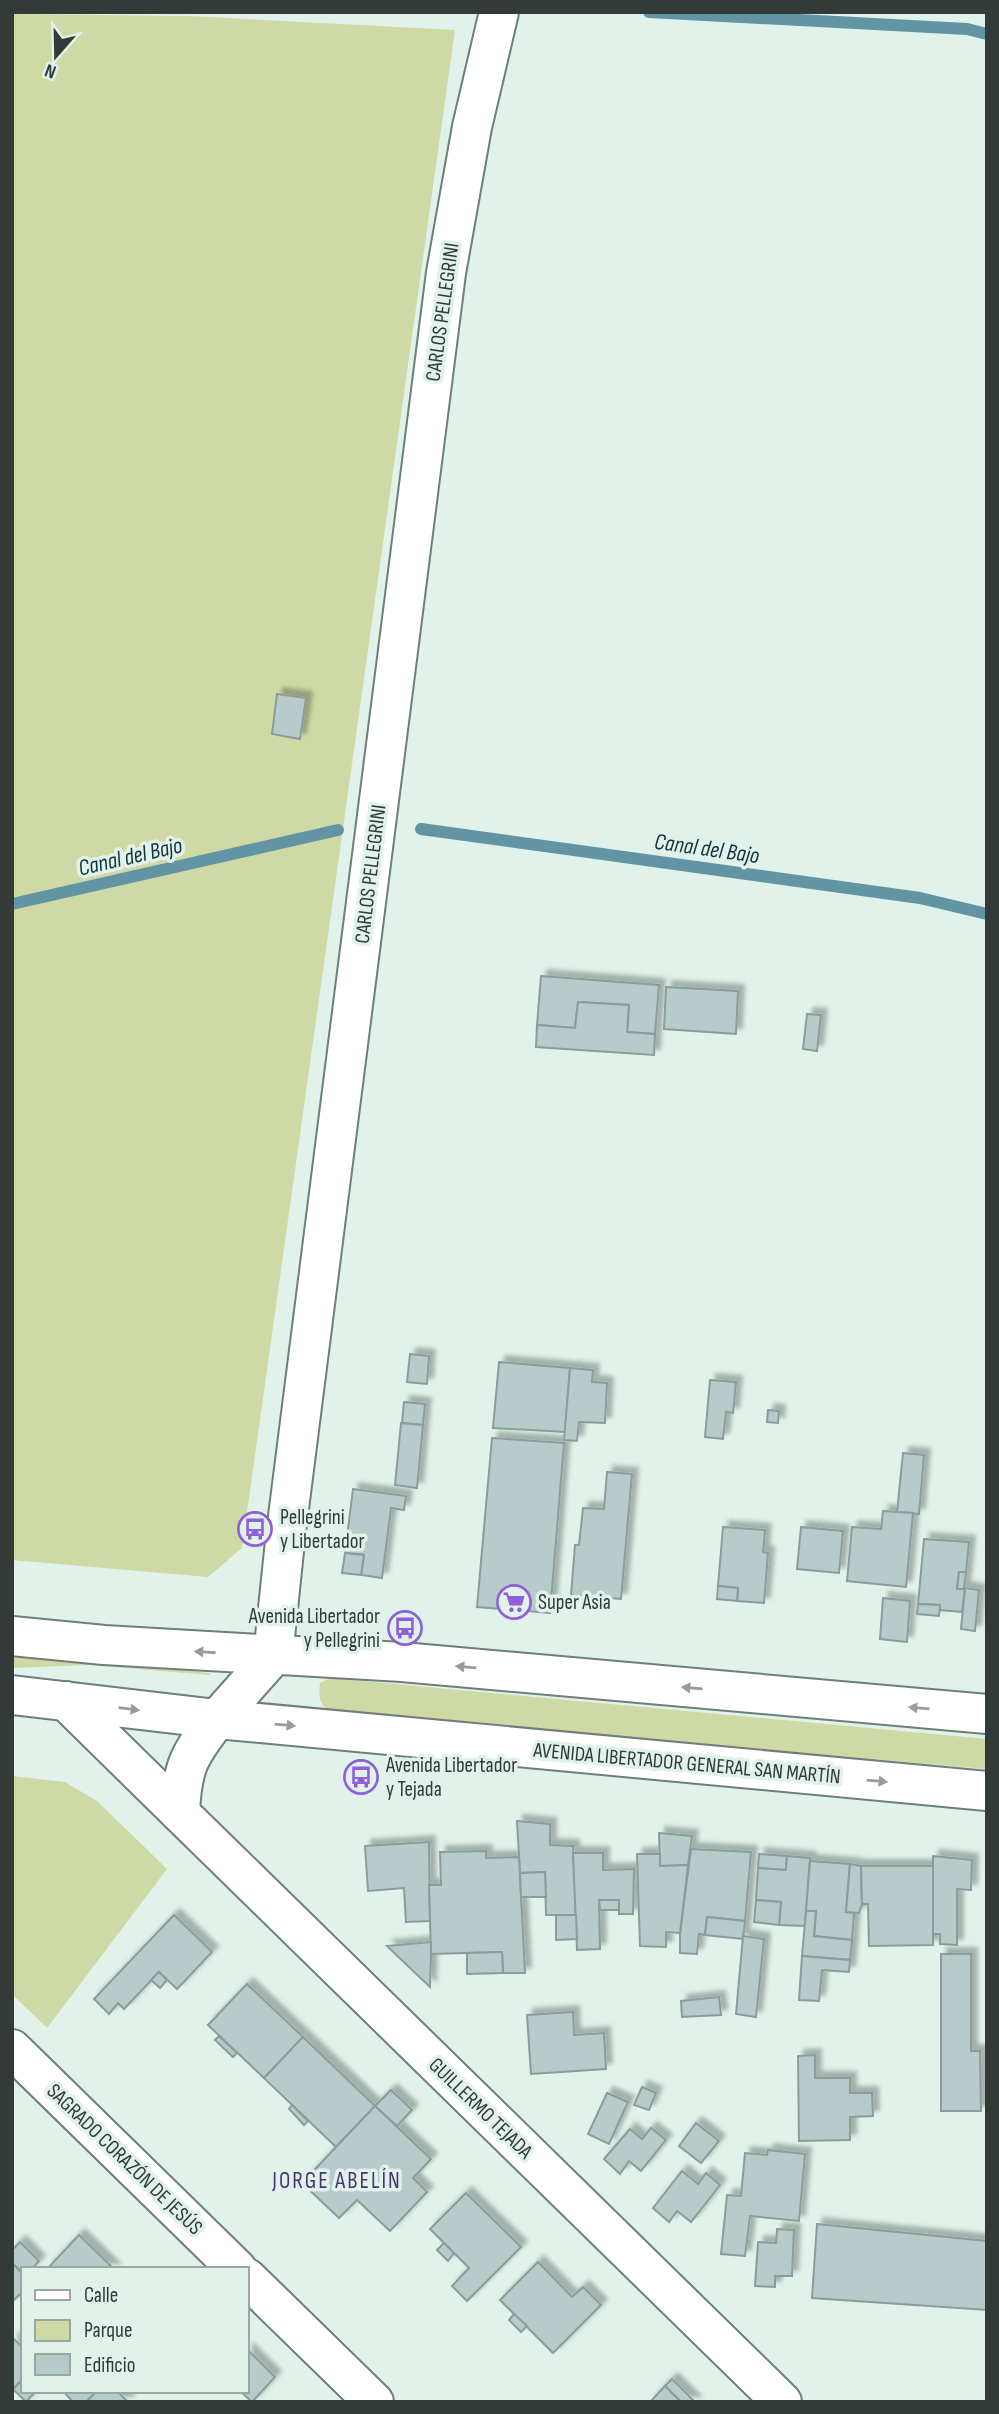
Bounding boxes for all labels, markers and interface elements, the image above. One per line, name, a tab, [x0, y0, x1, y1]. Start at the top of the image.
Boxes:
north arrow	[21, 21, 91, 91]
text: N	[42, 58, 59, 83]
street label: CARLOS PELLEGRINI	[420, 241, 465, 383]
street label: CARLOS PELLEGRINI	[350, 803, 391, 945]
water label: Canal del Bajo	[653, 828, 762, 870]
water label: Canal del Bajo	[76, 831, 186, 883]
place label: Pellegrini y Libertador	[280, 1505, 364, 1554]
bus stop icon: Pellegrini y Libertador	[236, 1510, 274, 1548]
supermarket icon: Super Asia	[495, 1583, 533, 1621]
place label: Super Asia	[538, 1590, 611, 1615]
place label: Avenida Libertador y Pellegrini	[248, 1604, 380, 1653]
bus stop icon: Avenida Libertador y Pellegrini	[386, 1609, 424, 1647]
one-way arrow	[194, 1646, 216, 1657]
one-way arrow	[454, 1661, 476, 1672]
one-way arrow	[681, 1682, 703, 1693]
one-way arrow	[908, 1702, 930, 1713]
one-way arrow	[118, 1703, 140, 1714]
one-way arrow	[274, 1720, 296, 1731]
street label: AVENIDA LIBERTADOR GENERAL SAN MARTÍN	[531, 1738, 842, 1789]
place label: Avenida Libertador y Tejada	[385, 1753, 517, 1802]
bus stop icon: Avenida Libertador y Tejada	[342, 1758, 380, 1796]
one-way arrow	[867, 1775, 889, 1786]
street label: GUILLERMO TEJADA	[424, 2053, 539, 2165]
street label: SAGRADO CORAZÓN DE JESÚS	[42, 2079, 208, 2240]
district label: JORGE ABELÍN	[271, 2167, 402, 2195]
legend	[21, 2267, 248, 2393]
text: Calle	[84, 2283, 118, 2308]
text: Parque	[84, 2318, 132, 2343]
text: Edificio	[84, 2353, 135, 2378]

